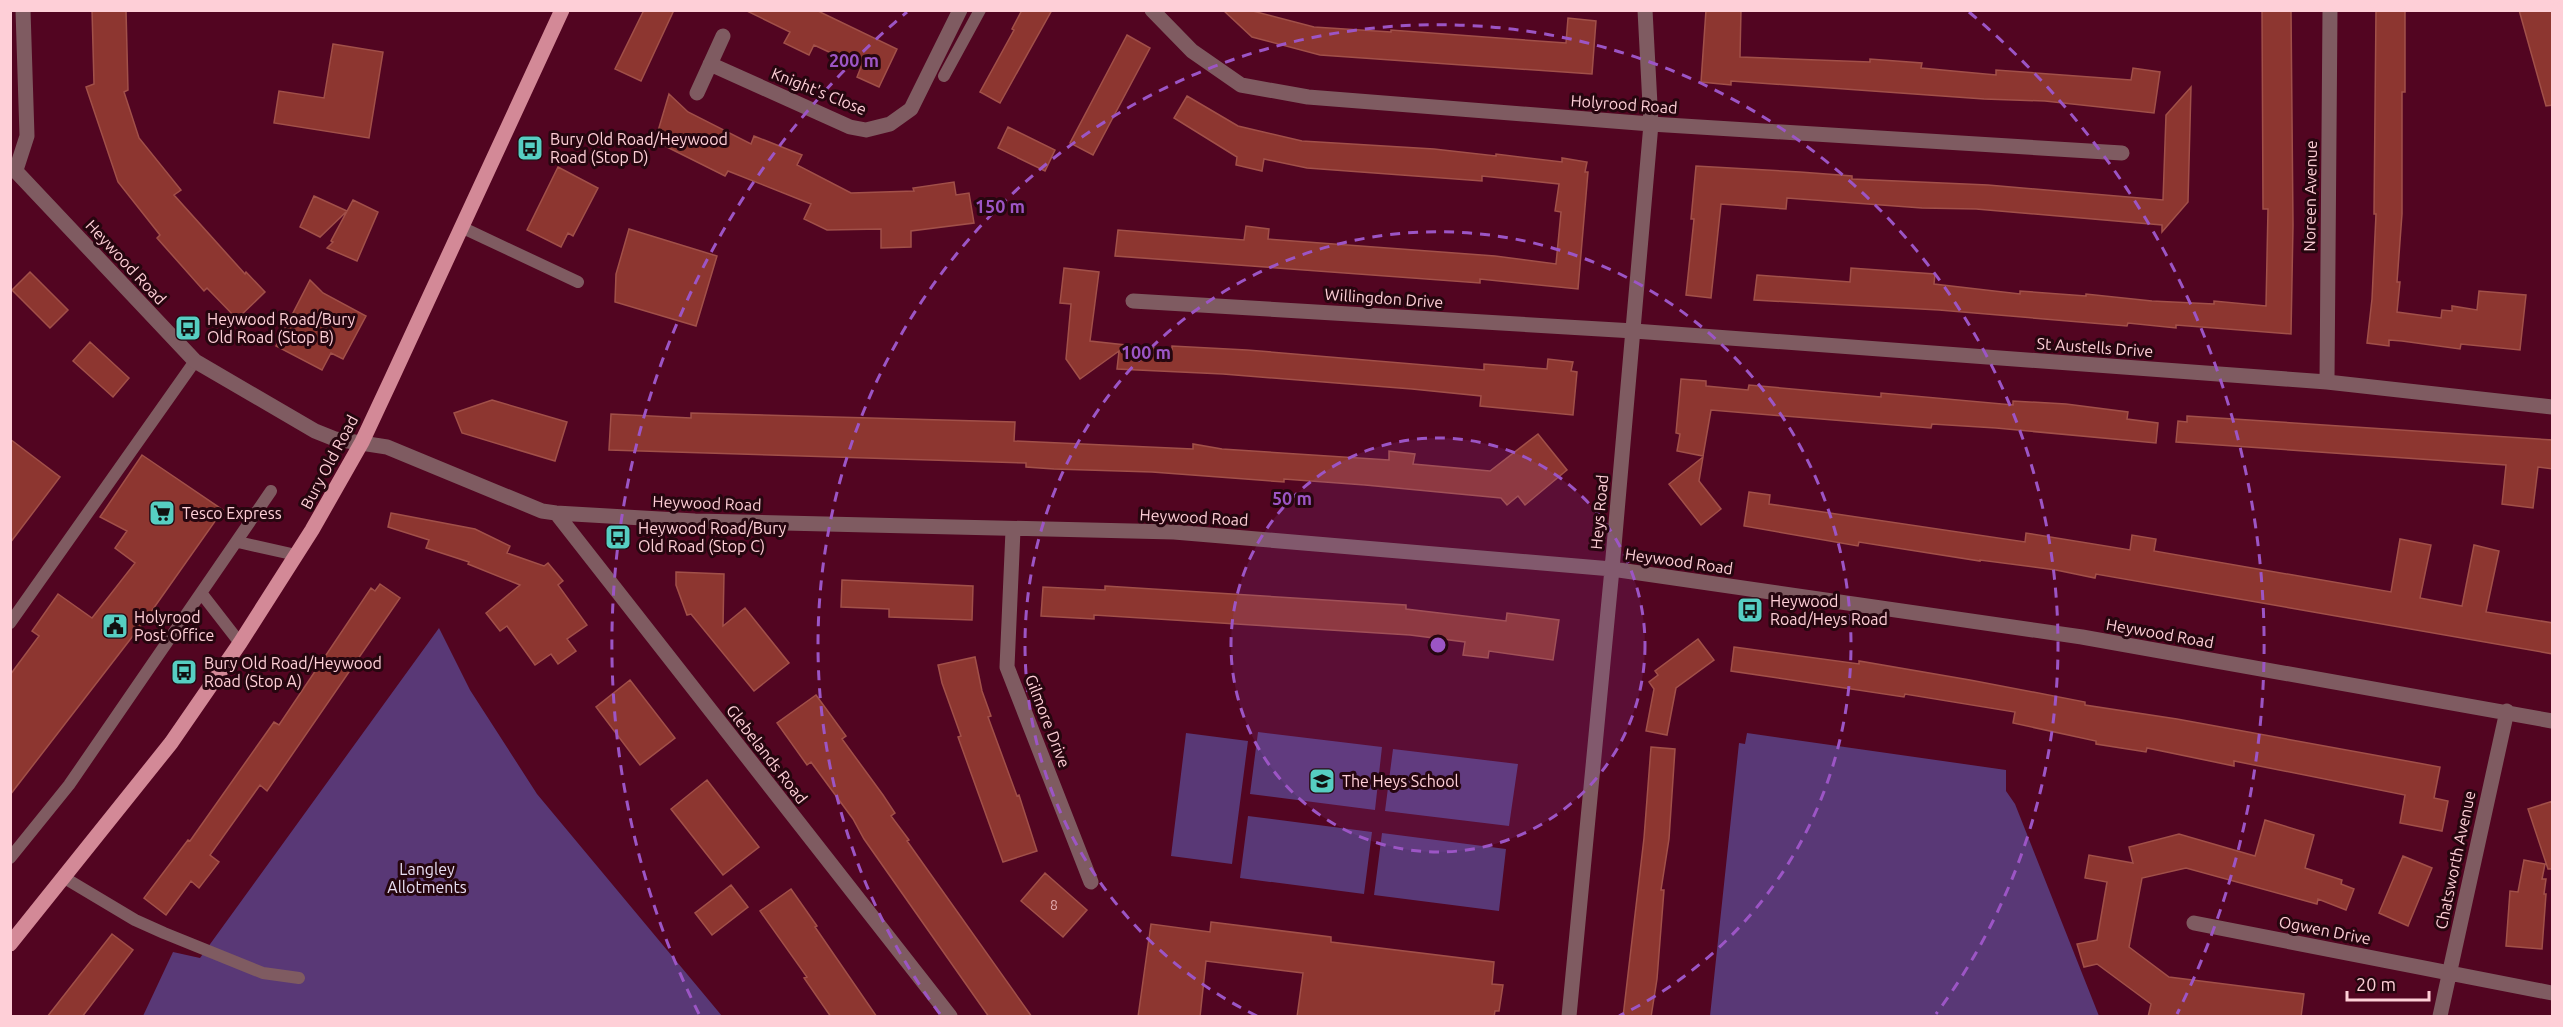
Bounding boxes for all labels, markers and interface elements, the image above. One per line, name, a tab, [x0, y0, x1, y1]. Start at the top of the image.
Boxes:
text: 200 m	[829, 50, 879, 70]
street label: Knight's Close	[769, 64, 869, 118]
street label: Holyrood Road	[1570, 91, 1678, 117]
place label: Bury Old Road/Heywood Road (Stop D)	[550, 130, 728, 167]
bus stop icon: Bury Old Road/Heywood Road (Stop D)	[515, 133, 545, 163]
street label: Noreen Avenue	[2300, 140, 2320, 252]
text: 150 m	[975, 196, 1025, 216]
street label: Heywood Road	[82, 216, 170, 308]
street label: Willingdon Drive	[1324, 285, 1444, 311]
place label: Heywood Road/Bury Old Road (Stop B)	[207, 310, 356, 347]
bus stop icon: Heywood Road/Bury Old Road (Stop B)	[173, 313, 203, 343]
street label: St Austells Drive	[2036, 334, 2154, 360]
text: 100 m	[1121, 342, 1171, 362]
street label: Bury Old Road	[297, 412, 361, 512]
street label: Heys Road	[1587, 474, 1611, 550]
text: 50 m	[1272, 488, 1312, 508]
street label: Heywood Road	[652, 492, 762, 514]
supermarket icon: Tesco Express	[147, 498, 177, 528]
place label: Tesco Express	[182, 504, 282, 522]
street label: Heywood Road	[1139, 505, 1249, 529]
place label: Heywood Road/Bury Old Road (Stop C)	[638, 519, 787, 556]
bus stop icon: Heywood Road/Bury Old Road (Stop C)	[603, 522, 633, 552]
street label: Heywood Road	[1624, 545, 1734, 577]
place label: Heywood Road/Heys Road	[1770, 592, 1888, 628]
bus stop icon: Heywood Road/Heys Road	[1735, 595, 1765, 625]
place label: Holyrood Post Office	[134, 608, 214, 644]
public building icon: Holyrood Post Office	[100, 611, 130, 641]
street label: Heywood Road	[2105, 615, 2215, 651]
centre of rings	[1428, 635, 1448, 655]
place label: Bury Old Road/Heywood Road (Stop A)	[204, 654, 382, 691]
bus stop icon: Bury Old Road/Heywood Road (Stop A)	[169, 657, 199, 687]
street label: Gilmore Drive	[1022, 672, 1074, 770]
street label: Glebelands Road	[723, 701, 811, 807]
school or university icon: The Heys School	[1307, 766, 1337, 796]
place label: The Heys School	[1342, 772, 1459, 790]
street label: Chatsworth Avenue	[2432, 789, 2478, 931]
park label: Langley Allotments	[387, 860, 467, 896]
house number: 8	[1050, 897, 1058, 913]
street label: Ogwen Drive	[2277, 912, 2373, 948]
scale bar	[2347, 964, 2430, 1002]
text: 20 m	[2356, 974, 2396, 994]

